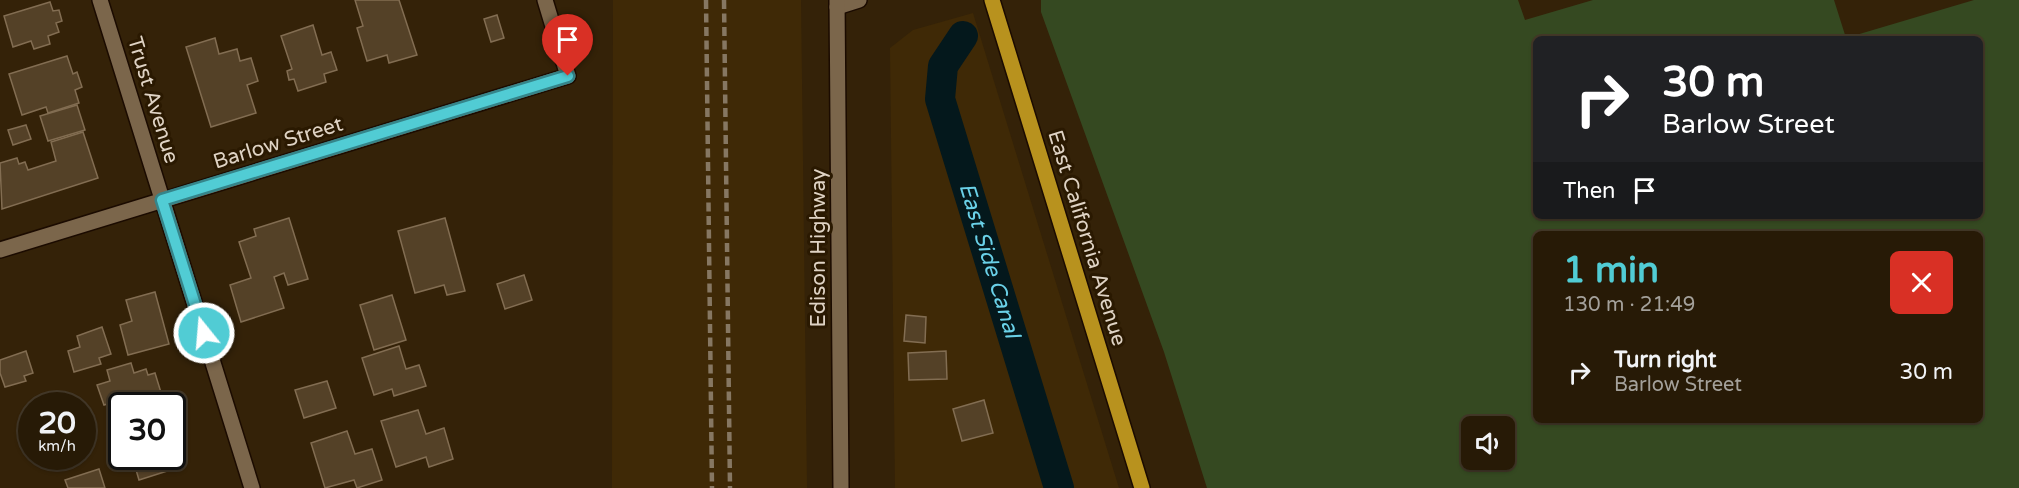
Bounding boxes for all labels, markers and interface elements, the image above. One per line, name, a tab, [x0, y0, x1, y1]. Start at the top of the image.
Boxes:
pin	[542, 14, 593, 76]
icon: arrive	[551, 23, 584, 56]
street label: Trust Avenue	[122, 34, 184, 166]
text: 30 m	[1662, 57, 1764, 108]
icon: right	[1563, 60, 1641, 138]
text: Barlow Street	[1662, 108, 1835, 141]
street label: Barlow Street	[210, 111, 346, 175]
street label: East California Avenue	[1042, 127, 1132, 349]
street label: Edison Highway	[806, 169, 831, 327]
icon: arrive	[1628, 174, 1661, 207]
text: Then	[1563, 178, 1616, 204]
water label: East Side Canal	[953, 180, 1026, 343]
text: 1 min	[1563, 249, 1659, 292]
button: close	[1890, 251, 1953, 314]
text: 130 m · 21:49	[1563, 293, 1695, 317]
position arrow	[172, 301, 236, 365]
text: Turn right	[1614, 347, 1716, 373]
icon: right	[1563, 356, 1596, 389]
text: 30 m	[1899, 359, 1953, 385]
text: Barlow Street	[1614, 373, 1742, 397]
speed limit sign: 30	[108, 392, 186, 470]
text: 20	[38, 405, 76, 442]
map controls	[1461, 416, 1515, 470]
button: sound	[1461, 416, 1515, 470]
text: km/h	[38, 437, 76, 455]

